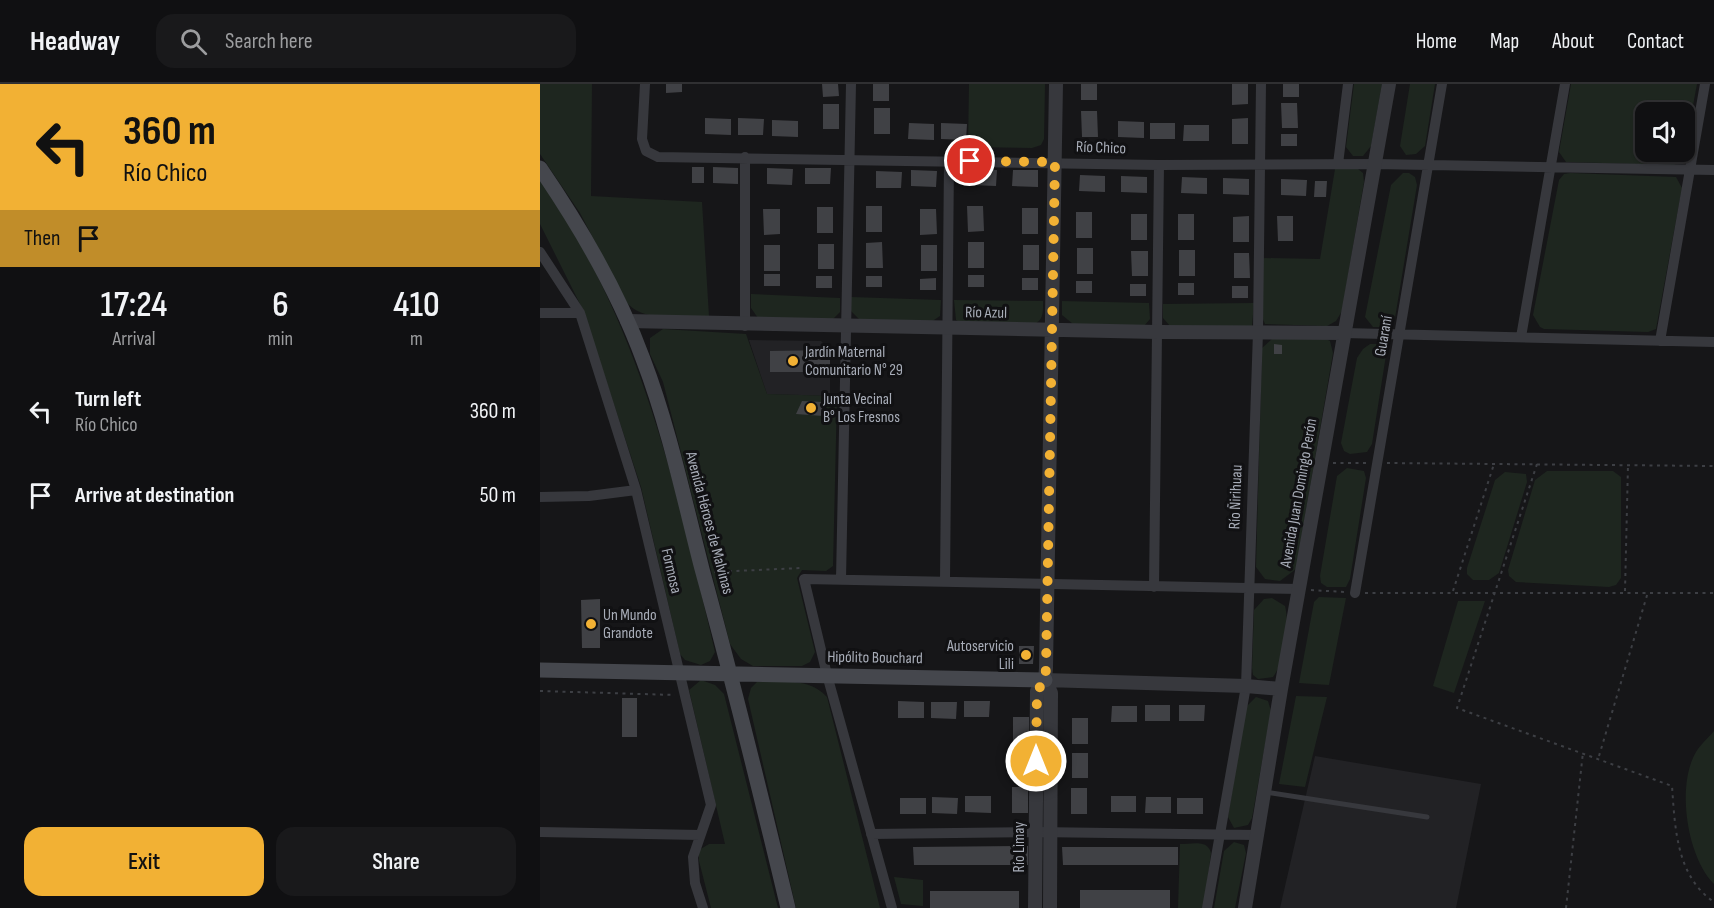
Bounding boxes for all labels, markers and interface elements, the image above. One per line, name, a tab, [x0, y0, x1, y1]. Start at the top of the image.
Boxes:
search box	[156, 14, 576, 68]
text: Headway	[30, 25, 120, 58]
icon: search	[177, 25, 210, 58]
text: Search here	[225, 28, 312, 55]
text: Home	[1416, 29, 1457, 54]
text: Map	[1490, 29, 1519, 54]
text: About	[1552, 29, 1594, 54]
text: Contact	[1627, 29, 1684, 54]
map controls	[1635, 102, 1695, 162]
button: sound	[1635, 102, 1695, 162]
text: 360 m	[123, 106, 216, 157]
icon: left	[24, 108, 102, 186]
pin	[944, 135, 995, 186]
street label: Río Chico	[1076, 138, 1126, 158]
icon: arrive	[953, 144, 986, 177]
text: Río Chico	[123, 157, 208, 189]
icon: arrive	[72, 222, 105, 255]
text: Then	[24, 225, 60, 252]
text: 17:24	[100, 284, 167, 327]
text: 6	[272, 284, 289, 327]
text: 410	[393, 284, 440, 327]
street label: Río Azul	[965, 303, 1007, 323]
street label: Guaraní	[1371, 314, 1397, 358]
text: Arrival	[112, 327, 155, 351]
text: min	[268, 327, 293, 351]
text: m	[410, 327, 423, 351]
place label: Jardín Maternal Comunitario N° 29	[804, 343, 903, 380]
marker: Jardín Maternal Comunitario N° 29	[786, 354, 800, 368]
text: Turn left	[75, 386, 141, 413]
place label: Junta Vecinal B° Los Fresnos	[822, 390, 900, 427]
icon: left	[24, 395, 57, 428]
text: 360 m	[470, 398, 516, 425]
marker: Junta Vecinal B° Los Fresnos	[804, 401, 818, 415]
text: Río Chico	[75, 413, 138, 437]
street label: Avenida Juan Domingo Perón	[1276, 417, 1321, 570]
street label: Avenida Héroes de Malvinas	[681, 449, 737, 597]
street label: Río Ñirihuau	[1225, 464, 1247, 530]
icon: arrive	[24, 479, 57, 512]
text: Arrive at destination	[75, 482, 234, 509]
text: 50 m	[480, 482, 516, 509]
street label: Formosa	[657, 547, 685, 595]
place label: Un Mundo Grandote	[603, 606, 657, 643]
marker: Un Mundo Grandote	[584, 617, 598, 631]
place label: Autoservicio Lili	[946, 637, 1014, 674]
street label: Hipólito Bouchard	[827, 648, 923, 668]
marker: Autoservicio Lili	[1019, 648, 1033, 662]
position arrow	[1004, 729, 1068, 793]
street label: Río Limay	[1010, 822, 1029, 872]
button: Exit	[24, 827, 264, 896]
button: Share	[276, 827, 516, 896]

